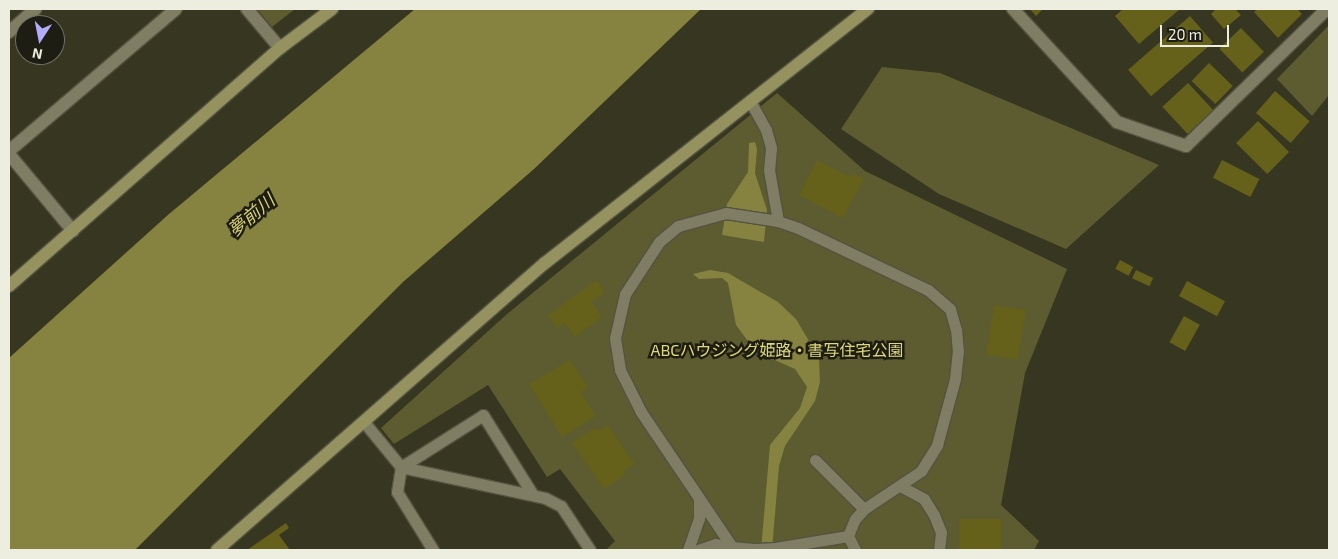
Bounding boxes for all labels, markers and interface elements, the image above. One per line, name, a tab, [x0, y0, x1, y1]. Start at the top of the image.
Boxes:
north arrow	[15, 15, 65, 65]
scale bar	[1163, 15, 1232, 47]
text: 20 m	[1168, 25, 1202, 43]
text: N	[31, 45, 44, 64]
water label: 夢前川	[223, 189, 279, 241]
park label: ABCハウジング姫路・書写住宅公園	[651, 340, 903, 360]

